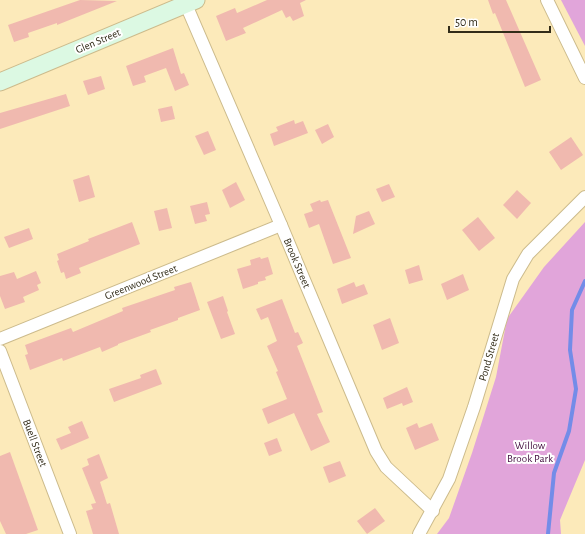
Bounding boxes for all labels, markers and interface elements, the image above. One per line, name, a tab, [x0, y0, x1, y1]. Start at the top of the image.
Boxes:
scale bar	[449, 8, 550, 34]
text: 50 m	[455, 16, 478, 28]
street label: Glen Street	[74, 26, 123, 55]
street label: Brook Street	[282, 237, 313, 290]
street label: Greenwood Street	[103, 262, 179, 302]
street label: Pond Street	[477, 331, 501, 382]
street label: Buell Street	[21, 418, 49, 469]
park label: Willow Brook Park	[507, 440, 553, 464]

